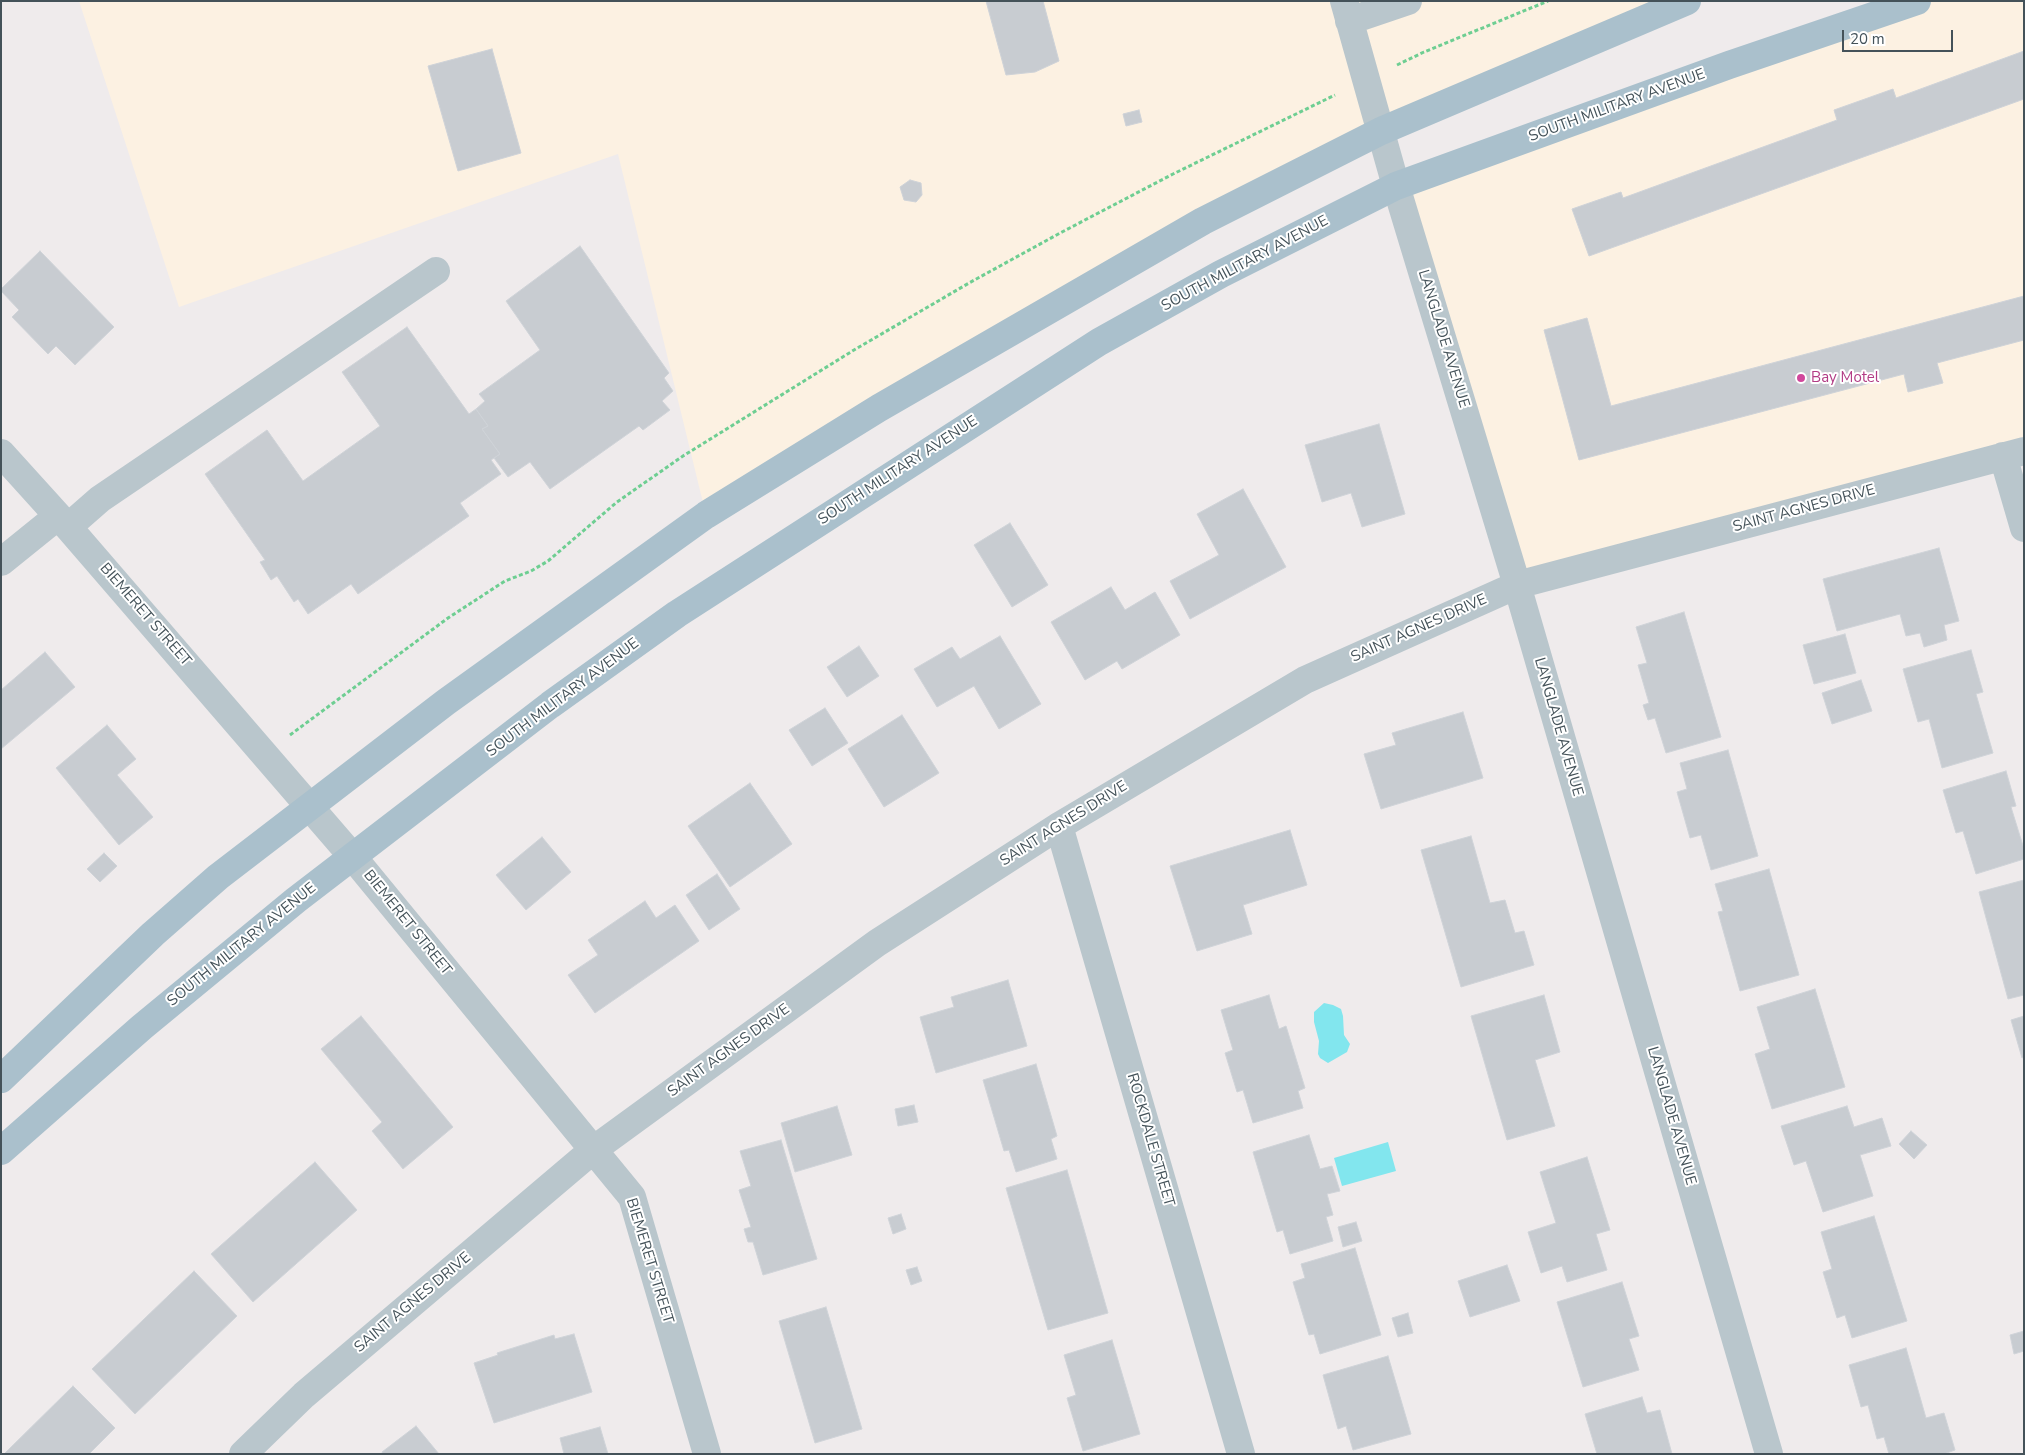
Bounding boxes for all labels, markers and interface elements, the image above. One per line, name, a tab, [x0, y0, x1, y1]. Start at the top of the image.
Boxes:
scale bar	[1845, 20, 1956, 52]
text: 20 m	[1850, 29, 1885, 49]
street label: SOUTH MILITARY AVENUE	[1526, 66, 1708, 146]
street label: SOUTH MILITARY AVENUE	[1159, 212, 1331, 316]
street label: LANGLADE AVENUE	[1413, 268, 1473, 410]
place label: Bay Motel	[1811, 369, 1879, 387]
marker: Bay Motel	[1795, 372, 1807, 384]
street label: SOUTH MILITARY AVENUE	[815, 413, 981, 529]
street label: SAINT AGNES DRIVE	[1731, 481, 1877, 537]
street label: BIEMERET STREET	[96, 560, 194, 670]
street label: SAINT AGNES DRIVE	[1348, 591, 1490, 667]
street label: SOUTH MILITARY AVENUE	[483, 635, 643, 761]
street label: LANGLADE AVENUE	[1530, 656, 1586, 798]
street label: SAINT AGNES DRIVE	[997, 778, 1131, 870]
street label: BIEMERET STREET	[359, 867, 455, 979]
street label: SOUTH MILITARY AVENUE	[164, 879, 320, 1011]
street label: SAINT AGNES DRIVE	[664, 1001, 794, 1101]
street label: LANGLADE AVENUE	[1643, 1045, 1699, 1187]
street label: ROCKDALE STREET	[1122, 1071, 1178, 1209]
street label: BIEMERET STREET	[621, 1196, 677, 1326]
street label: SAINT AGNES DRIVE	[351, 1249, 475, 1357]

